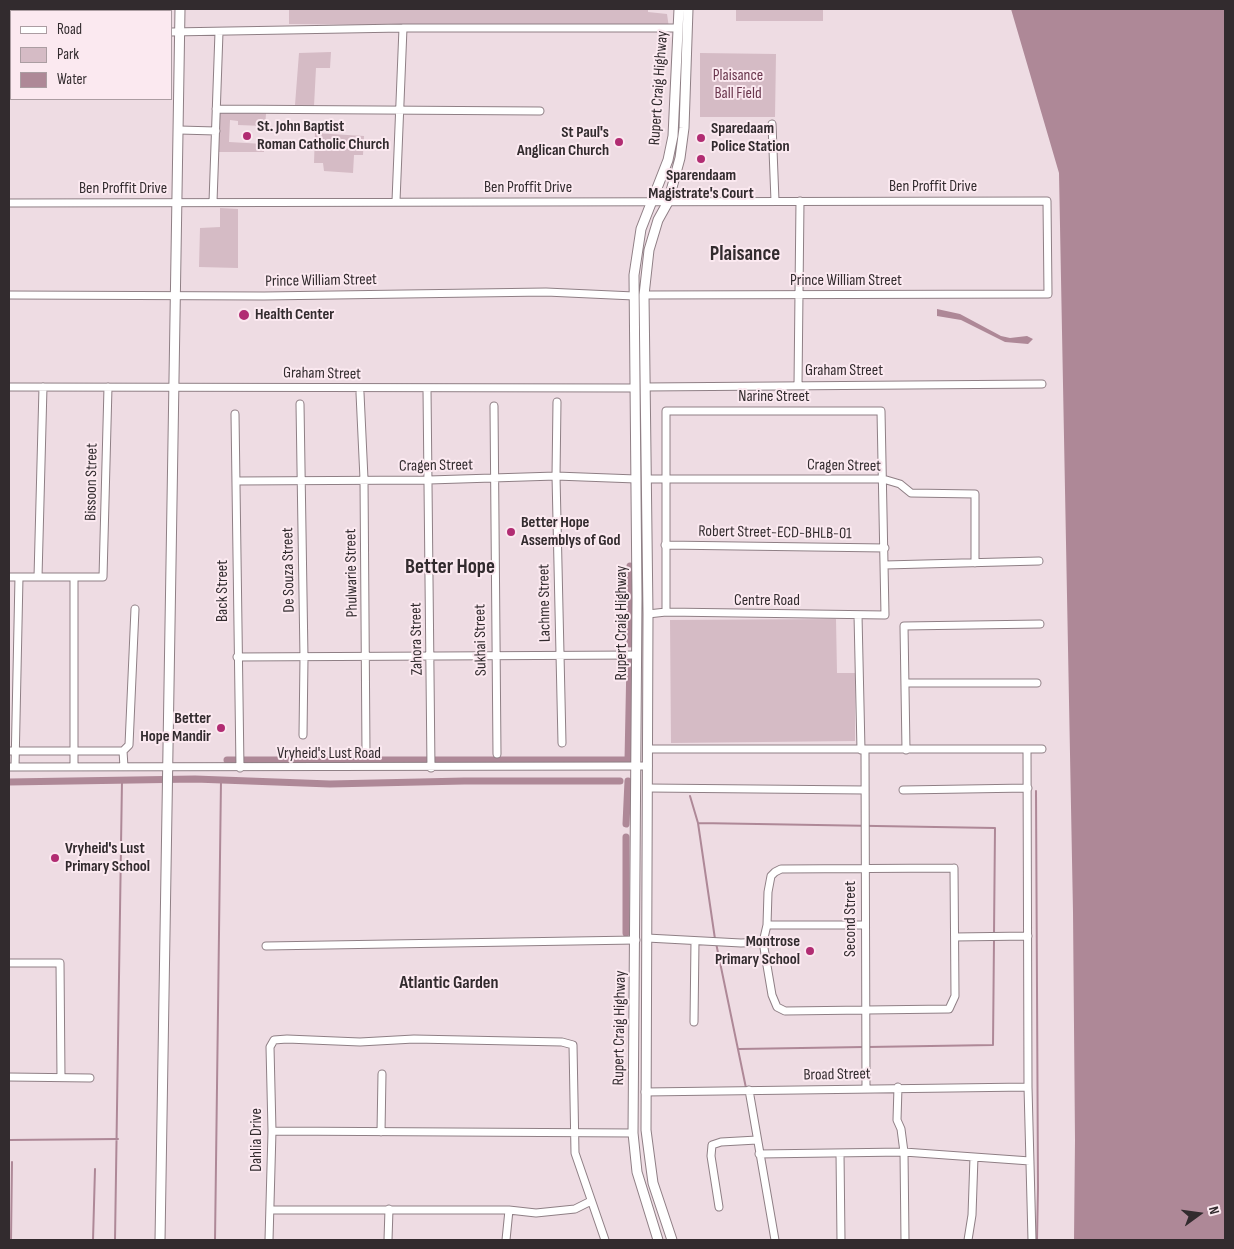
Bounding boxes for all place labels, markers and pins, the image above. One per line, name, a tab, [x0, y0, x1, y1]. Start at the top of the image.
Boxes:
place label: St. John Baptist Roman Catholic Church	[257, 117, 389, 155]
place label: Sparedaam Police Station	[711, 119, 790, 157]
place label: St Paul's Anglican Church	[517, 123, 609, 161]
marker: St. John Baptist Roman Catholic Church	[241, 130, 253, 142]
marker: Sparedaam Police Station	[695, 132, 707, 144]
marker: St Paul's Anglican Church	[613, 136, 625, 148]
marker: Sparendaam Magistrate's Court	[695, 153, 707, 165]
place label: Sparendaam Magistrate's Court	[648, 166, 754, 204]
place label: Health Center	[255, 305, 334, 325]
marker: Health Center	[237, 308, 251, 322]
place label: Better Hope Assemblys of God	[521, 513, 621, 551]
marker: Better Hope Assemblys of God	[505, 526, 517, 538]
place label: Better Hope Mandir	[140, 709, 211, 747]
marker: Better Hope Mandir	[215, 722, 227, 734]
place label: Vryheid's Lust Primary School	[65, 839, 150, 877]
marker: Vryheid's Lust Primary School	[49, 852, 61, 864]
place label: Montrose Primary School	[715, 932, 800, 970]
marker: Montrose Primary School	[804, 945, 816, 957]

